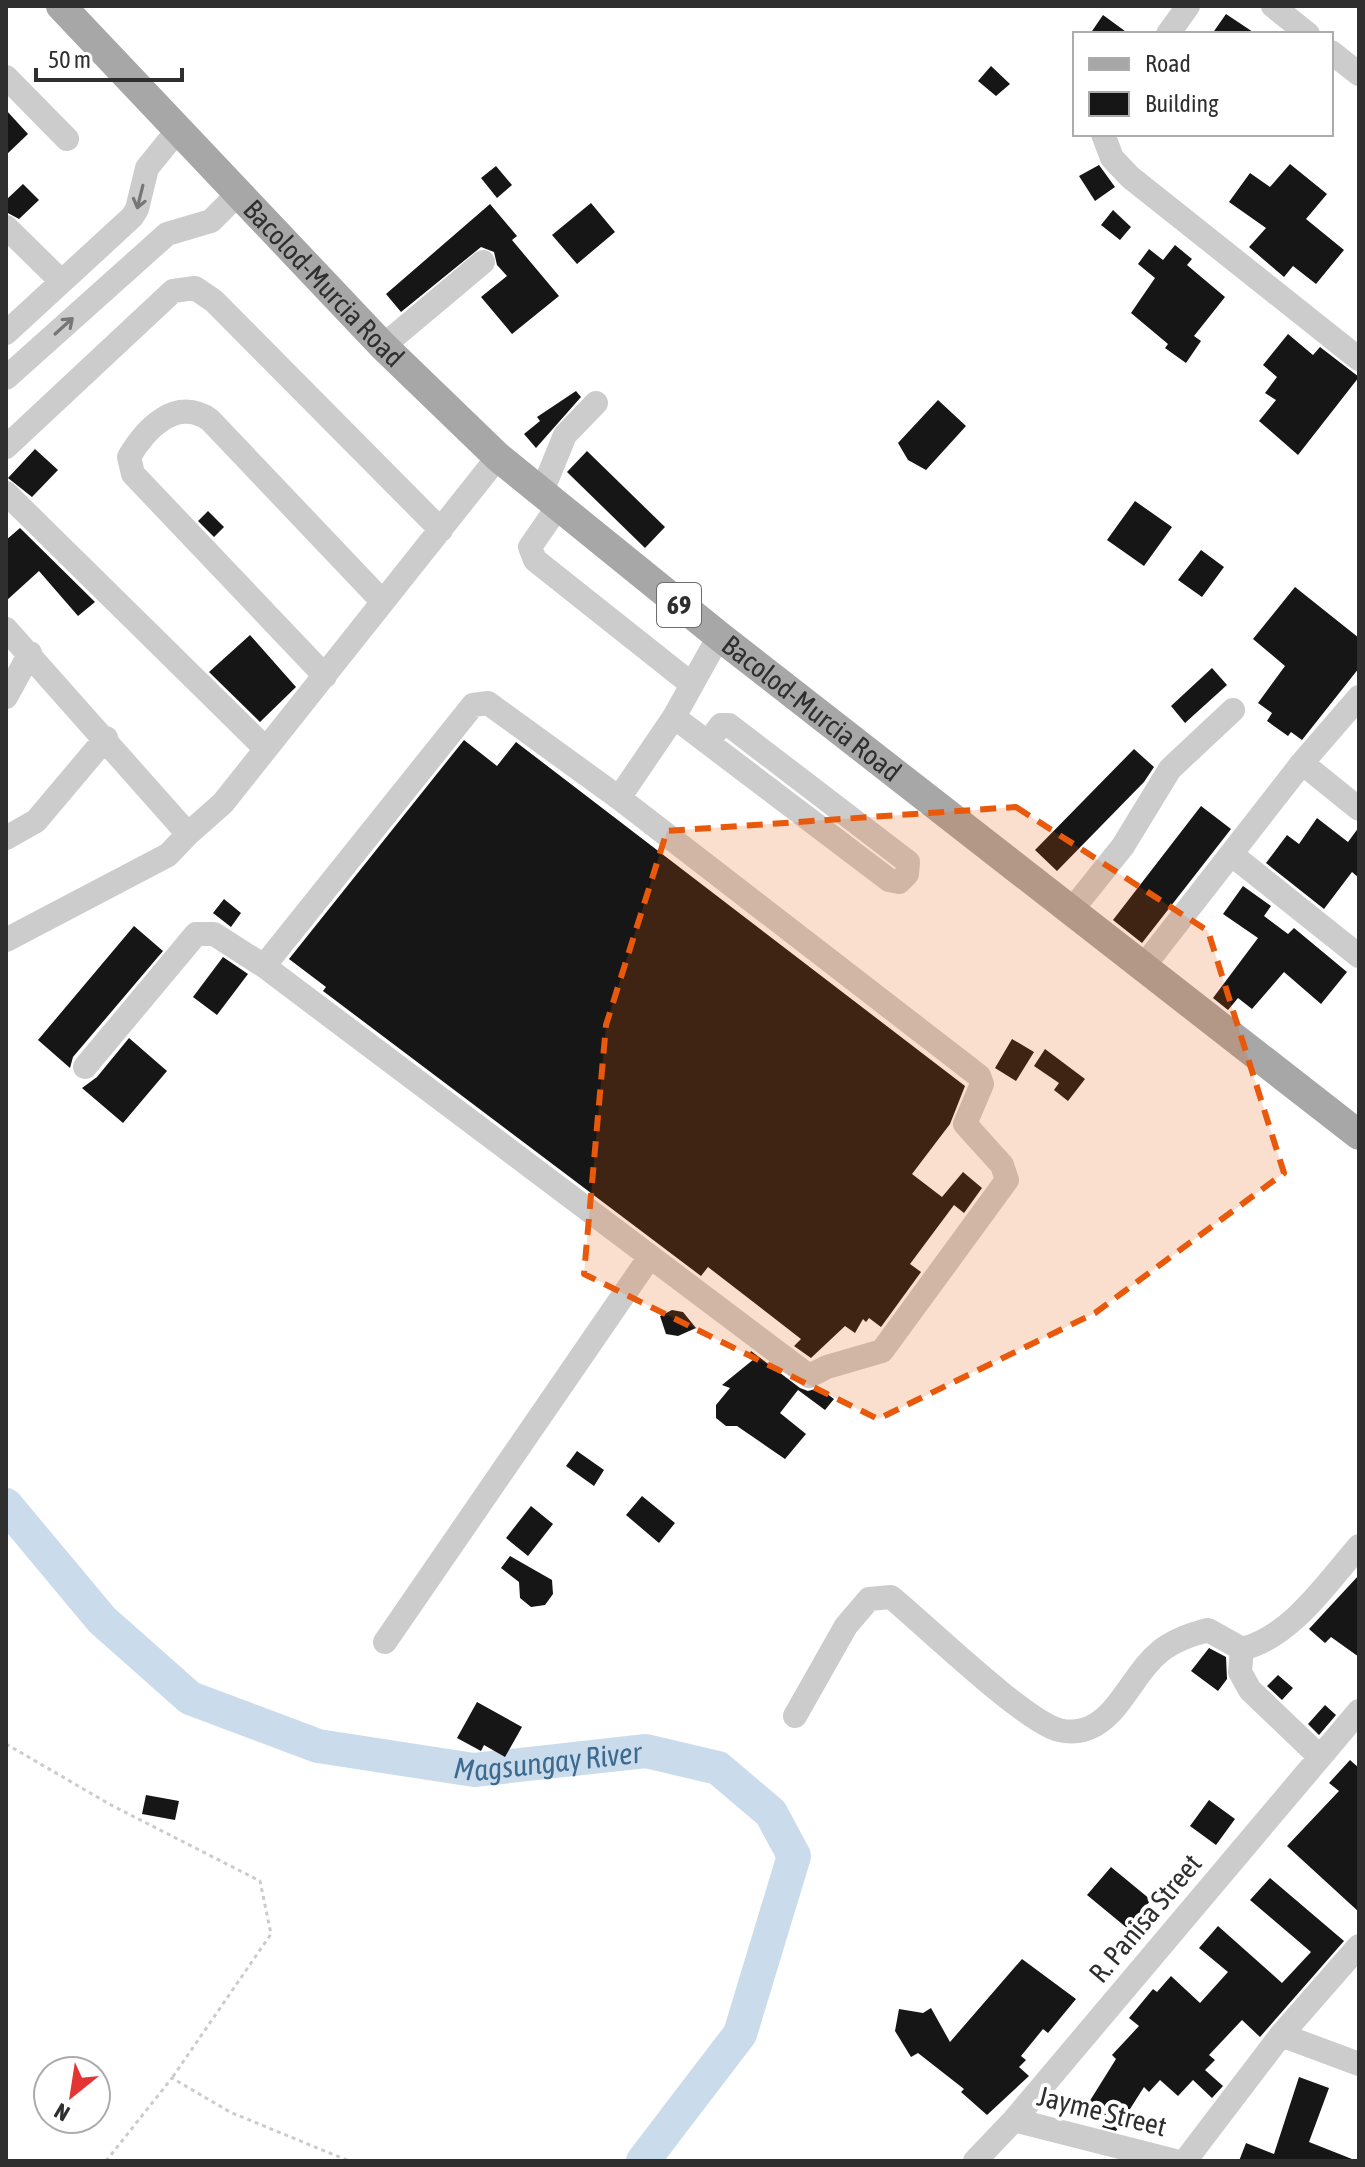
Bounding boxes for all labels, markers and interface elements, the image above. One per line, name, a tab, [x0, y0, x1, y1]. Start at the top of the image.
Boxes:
scale bar	[36, 32, 182, 82]
legend	[1073, 32, 1333, 136]
text: 50 m	[48, 46, 91, 73]
text: Road	[1145, 50, 1191, 77]
text: Building	[1145, 90, 1219, 117]
one-way arrow	[131, 184, 146, 210]
street label: Bacolod-Murcia Road	[237, 193, 411, 373]
one-way arrow	[54, 317, 74, 335]
road number: 69	[657, 583, 701, 627]
street label: Bacolod-Murcia Road	[716, 629, 908, 788]
water label: Magsungay River	[452, 1735, 644, 1787]
street label: R. Panisa Street	[1082, 1848, 1208, 1988]
north arrow	[32, 2055, 112, 2135]
street label: Jayme Street	[1034, 2080, 1170, 2142]
text: N	[50, 2098, 74, 2127]

